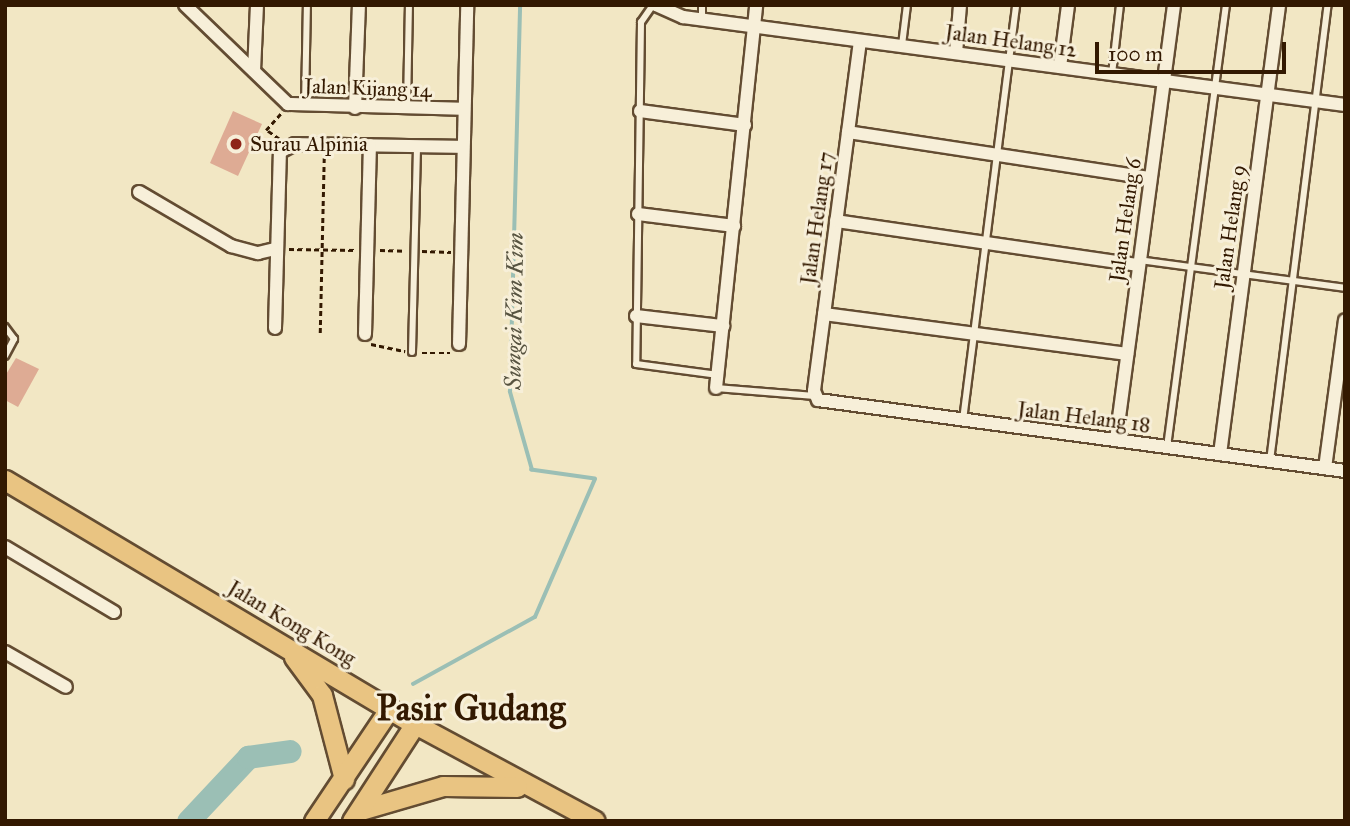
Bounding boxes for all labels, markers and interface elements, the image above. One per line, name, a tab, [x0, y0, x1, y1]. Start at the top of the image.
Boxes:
street label: Jalan Helang 12	[943, 19, 1079, 63]
scale bar	[1098, 28, 1289, 72]
text: 100 m	[1108, 41, 1163, 67]
street label: Jalan Kijang 14	[304, 73, 432, 103]
place label: Surau Alpinia	[250, 131, 368, 157]
marker: Surau Alpinia	[228, 136, 244, 152]
street label: Jalan Helang 17	[795, 150, 839, 286]
street label: Jalan Helang 6	[1104, 156, 1146, 284]
street label: Jalan Helang 9	[1209, 163, 1251, 291]
water label: Sungai Kim Kim	[499, 232, 529, 390]
street label: Jalan Helang 18	[1016, 396, 1152, 438]
street label: Jalan Kong Kong	[223, 575, 361, 671]
district label: Pasir Gudang	[376, 688, 566, 730]

